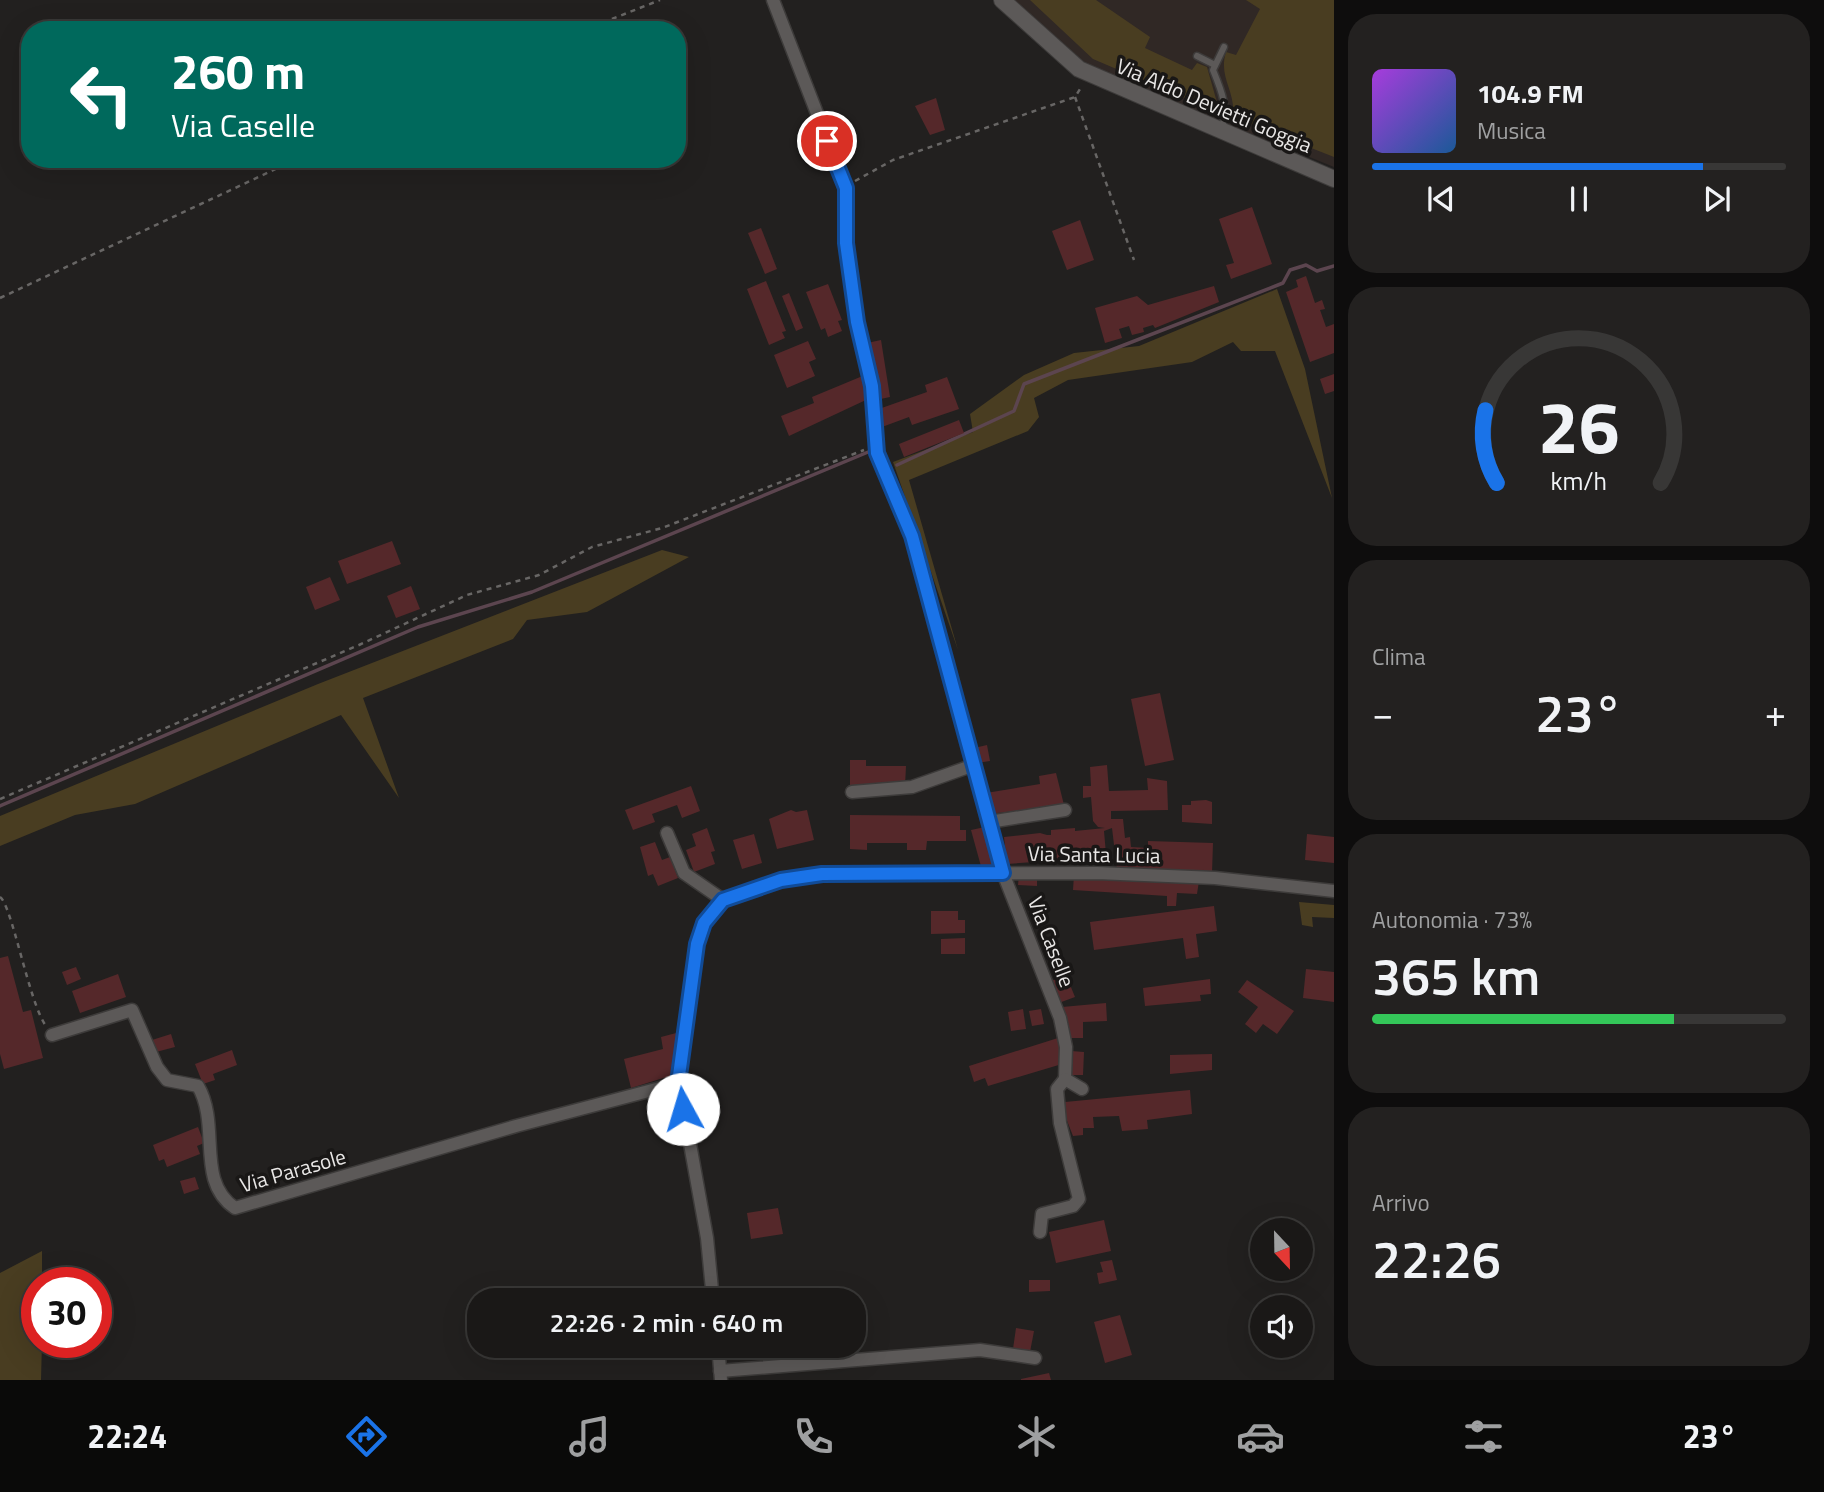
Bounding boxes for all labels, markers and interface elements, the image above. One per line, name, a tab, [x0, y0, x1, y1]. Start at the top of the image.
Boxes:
text: 260 m	[171, 33, 305, 108]
icon: left	[56, 49, 147, 140]
street label: Via Aldo Devietti Goggia	[1111, 49, 1318, 161]
text: 104.9 FM	[1477, 74, 1584, 113]
text: Via Caselle	[171, 101, 315, 149]
pin	[797, 111, 857, 171]
text: Musica	[1477, 113, 1546, 148]
icon: arrive	[808, 122, 846, 160]
icon: previous	[1422, 180, 1460, 218]
icon: pause	[1560, 180, 1598, 218]
icon: next	[1698, 180, 1736, 218]
text: 26	[1538, 371, 1620, 481]
text: km/h	[1551, 462, 1607, 500]
text: Clima	[1372, 639, 1426, 674]
text: 23°	[1535, 673, 1623, 752]
text: −	[1372, 684, 1393, 742]
text: +	[1765, 684, 1786, 742]
street label: Via Santa Lucia	[1027, 837, 1161, 871]
street label: Via Caselle	[1020, 892, 1084, 992]
text: Autonomia · 73%	[1372, 902, 1532, 937]
text: 365 km	[1372, 936, 1540, 1015]
position arrow	[646, 1072, 720, 1146]
street label: Via Parasole	[236, 1140, 349, 1200]
text: Arrivo	[1372, 1185, 1430, 1220]
north arrow	[1250, 1218, 1312, 1281]
map controls	[1250, 1218, 1313, 1358]
text: 22:26	[1372, 1219, 1501, 1298]
speed limit sign: 30	[21, 1267, 112, 1358]
button: sound	[1250, 1295, 1313, 1358]
text: 22:26 · 2 min · 640 m	[550, 1303, 783, 1342]
text: 22:24	[87, 1412, 167, 1460]
icon: directions	[342, 1412, 391, 1461]
icon: music	[565, 1412, 614, 1461]
icon: phone	[789, 1412, 838, 1461]
icon: climate	[1012, 1412, 1061, 1461]
icon: car	[1236, 1412, 1285, 1461]
icon: filters	[1459, 1412, 1508, 1461]
text: 23°	[1683, 1412, 1737, 1460]

